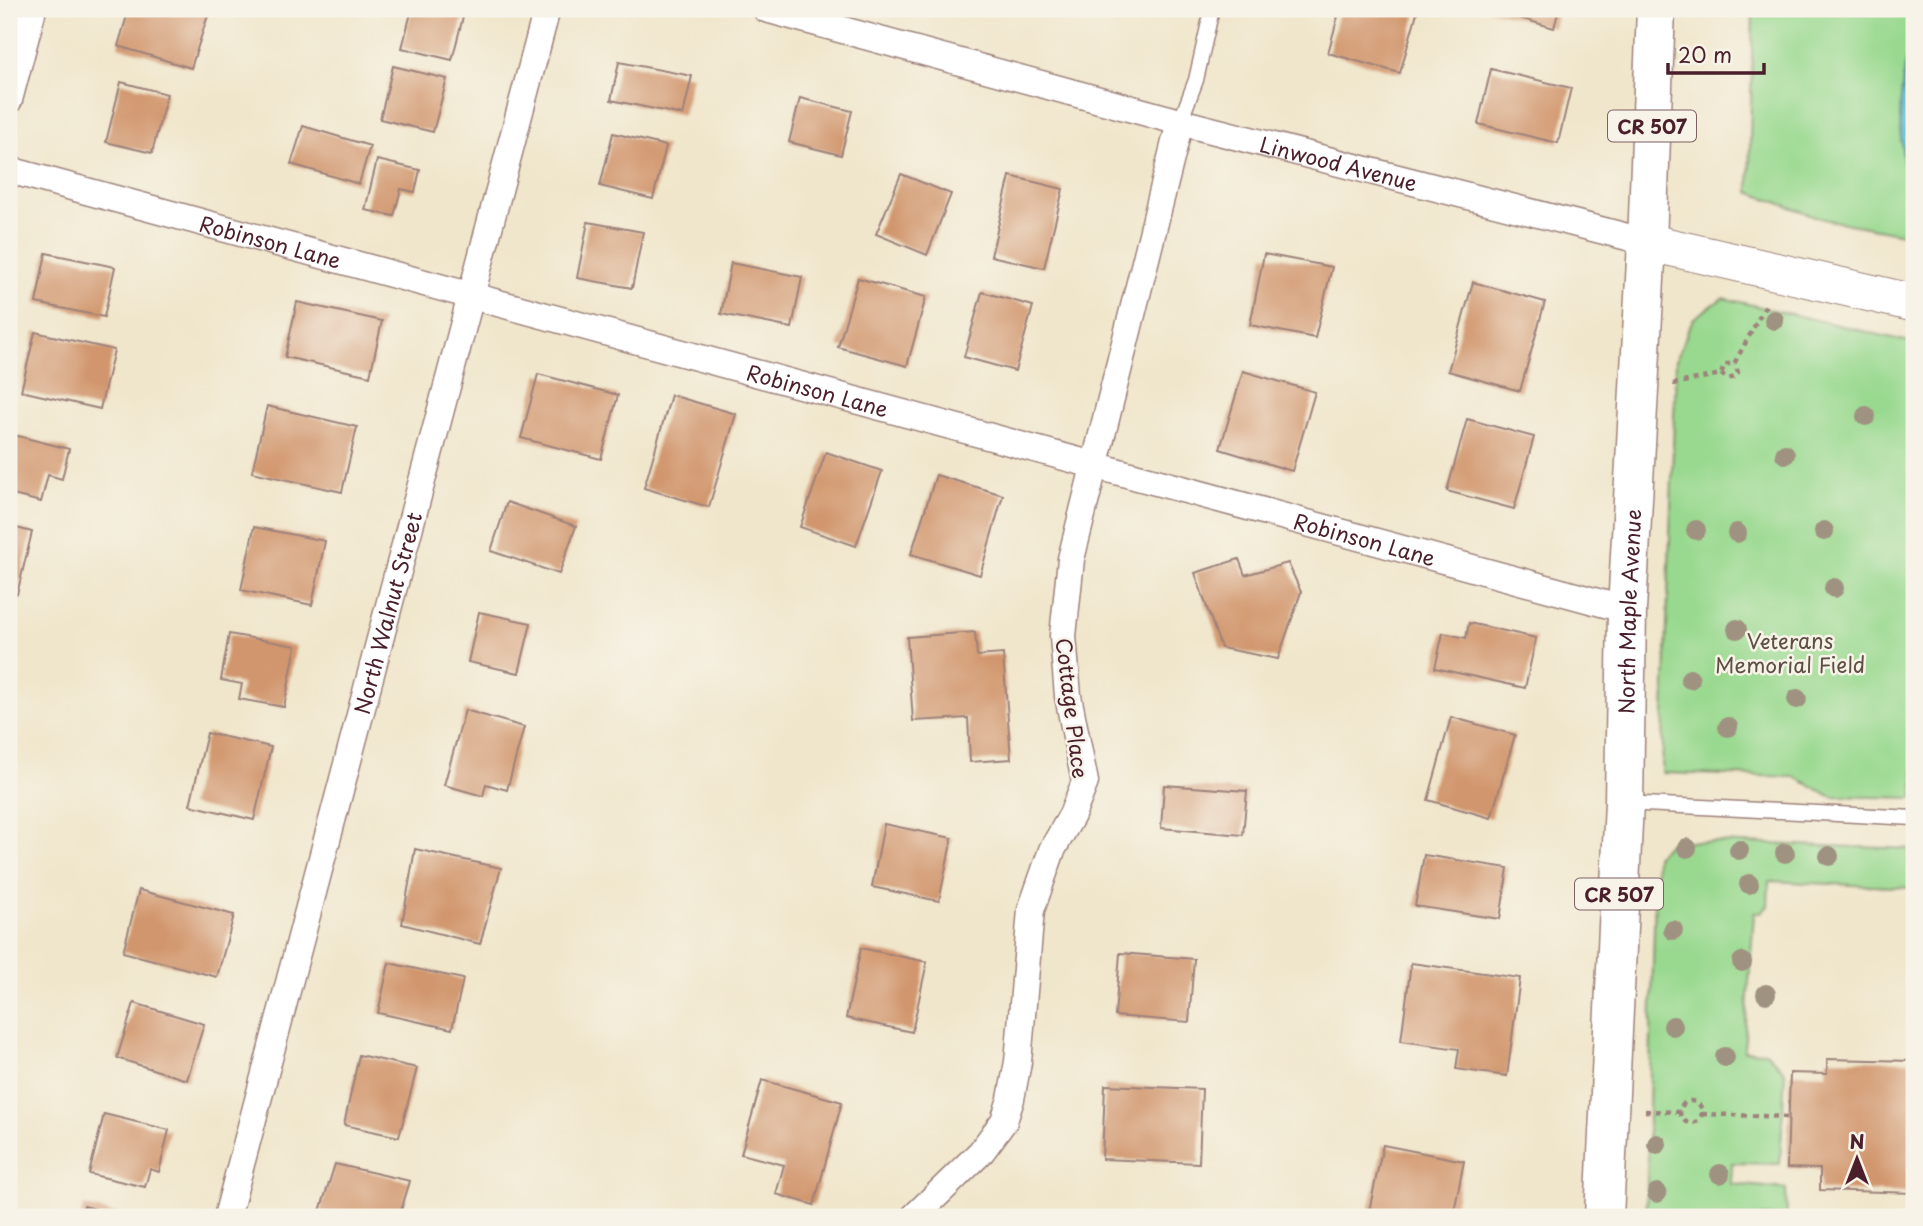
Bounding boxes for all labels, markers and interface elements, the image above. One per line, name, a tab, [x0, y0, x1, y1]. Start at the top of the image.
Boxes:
scale bar	[1668, 32, 1764, 76]
text: 20 m	[1678, 38, 1732, 70]
road number: CR 507	[1608, 110, 1696, 142]
street label: Linwood Avenue	[1257, 127, 1421, 198]
street label: Robinson Lane	[196, 207, 345, 276]
street label: Robinson Lane	[743, 355, 892, 424]
street label: Robinson Lane	[1290, 504, 1439, 573]
street label: North Walnut Street	[345, 508, 429, 717]
street label: North Maple Avenue	[1609, 508, 1648, 714]
park label: Veterans Memorial Field	[1715, 624, 1865, 680]
street label: Cottage Place	[1049, 636, 1097, 780]
road number: CR 507	[1575, 878, 1663, 909]
north arrow	[1822, 1124, 1892, 1194]
text: N	[1849, 1127, 1865, 1155]

